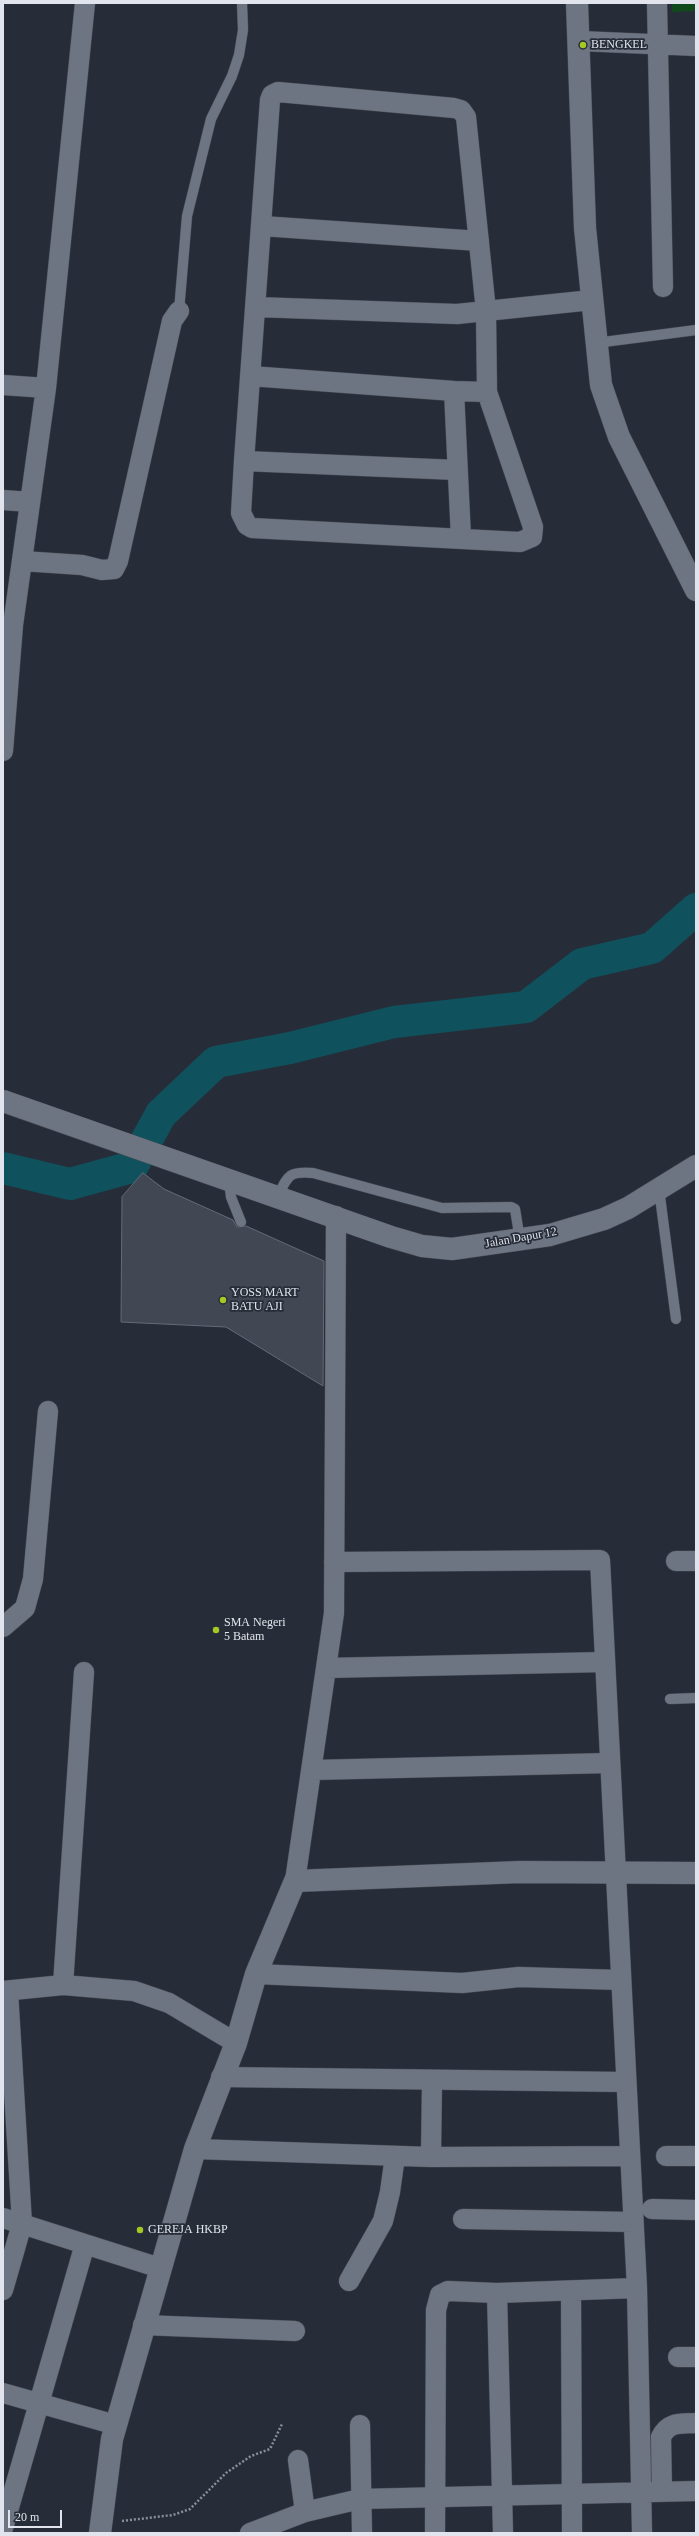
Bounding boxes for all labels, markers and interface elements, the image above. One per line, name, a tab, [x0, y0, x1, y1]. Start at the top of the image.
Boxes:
place label: BENGKEL	[591, 38, 647, 52]
marker: BENGKEL	[578, 40, 588, 50]
street label: Jalan Dapur 12	[484, 1225, 558, 1251]
place label: YOSS MART BATU AJI	[231, 1286, 299, 1314]
marker: YOSS MART BATU AJI	[218, 1295, 228, 1305]
place label: SMA Negeri 5 Batam	[224, 1616, 286, 1644]
marker: SMA Negeri 5 Batam	[211, 1625, 221, 1635]
place label: GEREJA HKBP	[148, 2223, 228, 2237]
marker: GEREJA HKBP	[135, 2225, 145, 2235]
scale bar	[10, 2502, 64, 2528]
text: 20 m	[15, 2510, 39, 2524]

